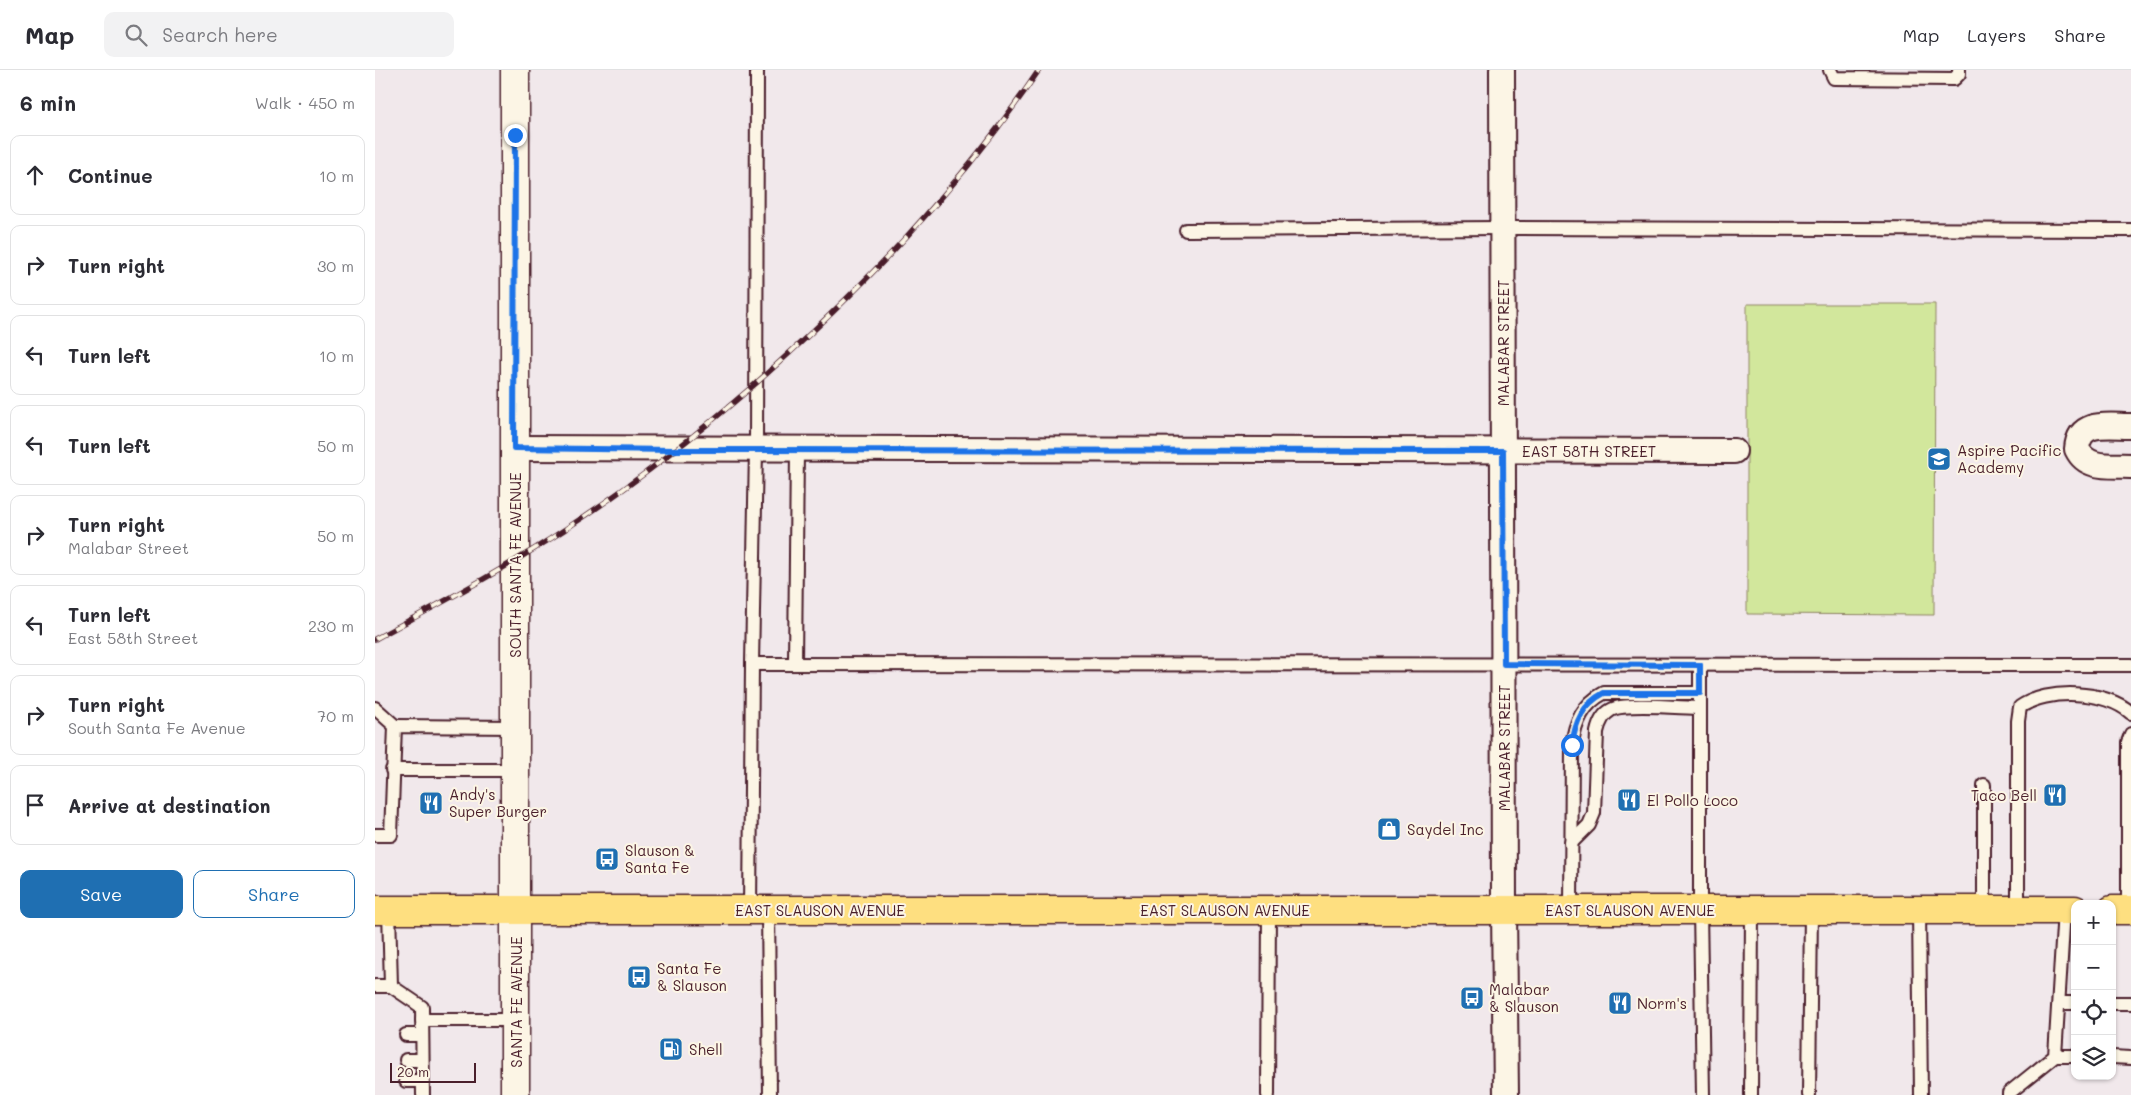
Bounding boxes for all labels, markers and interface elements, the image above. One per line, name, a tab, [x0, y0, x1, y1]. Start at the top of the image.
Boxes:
search box	[104, 12, 454, 57]
text: Map	[25, 19, 74, 50]
icon: search	[122, 21, 150, 49]
text: Search here	[162, 22, 278, 47]
text: Map	[1903, 23, 1939, 47]
text: Layers	[1967, 23, 2026, 47]
text: Share	[2054, 23, 2106, 47]
text: 6 min	[20, 89, 76, 116]
text: Walk · 450 m	[255, 92, 355, 113]
route end	[504, 124, 527, 147]
icon: ahead	[21, 161, 49, 189]
text: Continue	[68, 163, 153, 188]
text: 10 m	[319, 165, 354, 186]
icon: right	[21, 251, 49, 279]
text: Turn right	[68, 253, 165, 278]
text: 30 m	[317, 255, 354, 276]
street label: MALABAR STREET	[1493, 280, 1513, 406]
icon: left	[21, 341, 49, 369]
text: Turn left	[68, 343, 151, 368]
text: 10 m	[319, 345, 354, 366]
icon: left	[21, 431, 49, 459]
text: Turn left	[68, 433, 151, 458]
text: 50 m	[317, 435, 354, 456]
place label: Aspire Pacific Academy	[1957, 440, 2061, 477]
street label: EAST 58TH STREET	[1522, 441, 1656, 461]
school or university icon: Aspire Pacific Academy	[1926, 446, 1952, 472]
street label: SOUTH SANTA FE AVENUE	[505, 472, 525, 658]
text: Turn right	[68, 512, 165, 537]
icon: right	[21, 521, 49, 549]
text: 50 m	[317, 525, 354, 546]
text: Malabar Street	[68, 537, 189, 558]
text: Turn left	[68, 602, 151, 627]
icon: left	[21, 611, 49, 639]
text: 230 m	[308, 615, 354, 636]
text: East 58th Street	[68, 627, 198, 648]
street label: MALABAR STREET	[1494, 685, 1514, 811]
text: Turn right	[68, 692, 165, 717]
icon: right	[21, 701, 49, 729]
text: 70 m	[317, 705, 354, 726]
text: South Santa Fe Avenue	[68, 717, 246, 738]
route start	[1561, 734, 1584, 757]
restaurant icon: Taco Bell	[2042, 782, 2068, 808]
place label: Andy's Super Burger	[449, 784, 547, 821]
place label: Taco Bell	[1971, 785, 2037, 805]
restaurant icon: El Pollo Loco	[1616, 787, 1642, 813]
restaurant icon: Andy's Super Burger	[418, 790, 444, 816]
place label: El Pollo Loco	[1647, 790, 1738, 810]
icon: arrive	[21, 791, 49, 819]
text: Arrive at destination	[68, 793, 271, 818]
shop icon: Saydel Inc	[1376, 816, 1402, 842]
place label: Saydel Inc	[1407, 819, 1484, 839]
place label: Slauson & Santa Fe	[625, 840, 695, 877]
bus stop icon: Slauson & Santa Fe	[594, 846, 620, 872]
button: Save	[20, 870, 183, 918]
button: Share	[193, 870, 355, 918]
street label: EAST SLAUSON AVENUE	[735, 900, 905, 920]
street label: EAST SLAUSON AVENUE	[1140, 900, 1310, 920]
street label: EAST SLAUSON AVENUE	[1545, 900, 1715, 920]
map controls	[2071, 900, 2116, 1080]
button: +	[2071, 900, 2116, 945]
street label: SANTA FE AVENUE	[506, 936, 526, 1068]
button: −	[2071, 945, 2116, 990]
place label: Santa Fe & Slauson	[657, 958, 727, 995]
bus stop icon: Santa Fe & Slauson	[626, 964, 652, 990]
place label: Malabar & Slauson	[1489, 979, 1559, 1016]
bus stop icon: Malabar & Slauson	[1459, 985, 1485, 1011]
restaurant icon: Norm's	[1607, 990, 1633, 1016]
button: locate	[2071, 990, 2116, 1035]
place label: Norm's	[1637, 993, 1687, 1013]
button: layers	[2071, 1035, 2116, 1080]
fuel station icon: Shell	[658, 1036, 684, 1062]
place label: Shell	[689, 1039, 723, 1059]
scale bar	[390, 1060, 476, 1083]
text: 20 m	[397, 1062, 429, 1081]

